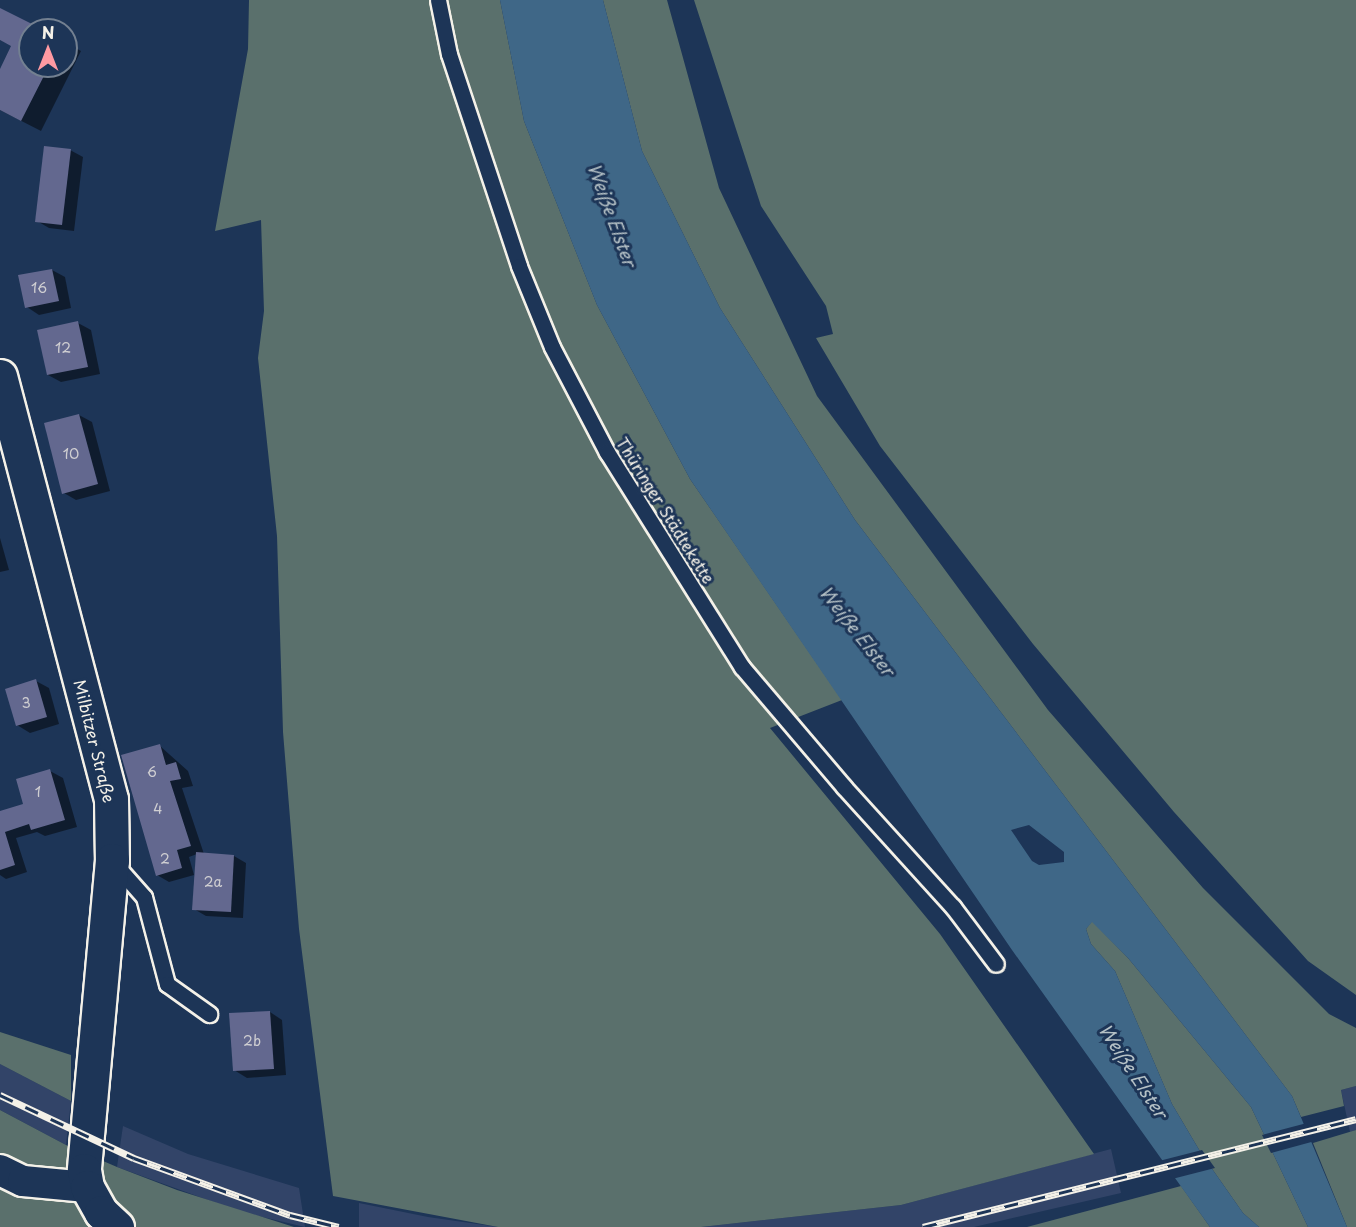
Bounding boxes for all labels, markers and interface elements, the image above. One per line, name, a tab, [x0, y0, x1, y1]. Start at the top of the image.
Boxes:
north arrow	[18, 18, 78, 78]
text: N	[42, 20, 54, 44]
water label: Weiße Elster	[583, 160, 641, 270]
house number: 16	[31, 280, 47, 296]
house number: 12	[55, 340, 71, 356]
street label: Thüringer Städtekette	[613, 433, 719, 587]
house number: 10	[63, 446, 79, 462]
water label: Weiße Elster	[815, 581, 899, 681]
street label: Milbitzer Straße	[70, 677, 120, 805]
house number: 3	[21, 695, 31, 711]
house number: 6	[147, 764, 157, 780]
house number: 1	[35, 784, 41, 800]
house number: 4	[153, 801, 163, 817]
house number: 2	[160, 851, 170, 867]
house number: 2a	[204, 874, 222, 890]
water label: Weiße Elster	[1094, 1019, 1172, 1123]
house number: 2b	[243, 1033, 261, 1049]

